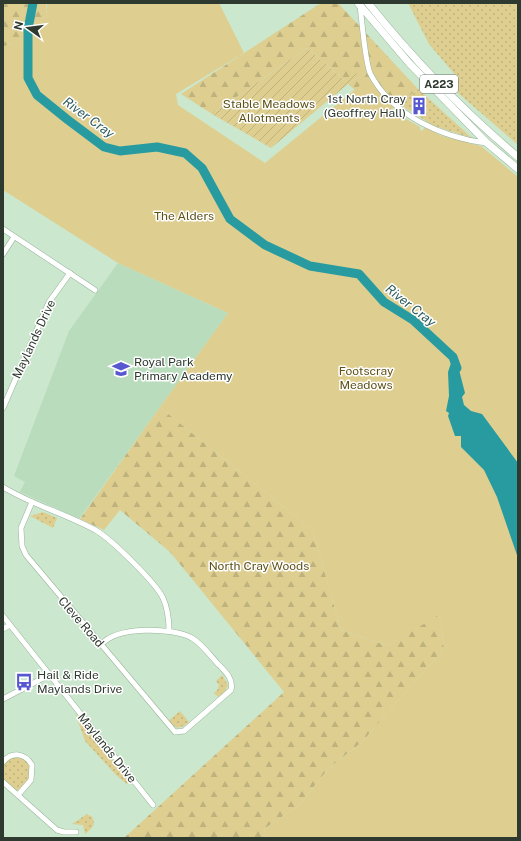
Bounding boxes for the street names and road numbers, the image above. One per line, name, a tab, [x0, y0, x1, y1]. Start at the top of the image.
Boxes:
road number: A223	[420, 75, 458, 93]
street label: Maylands Drive	[10, 297, 58, 381]
street label: Cleve Road	[55, 594, 107, 650]
street label: Maylands Drive	[75, 710, 139, 786]

